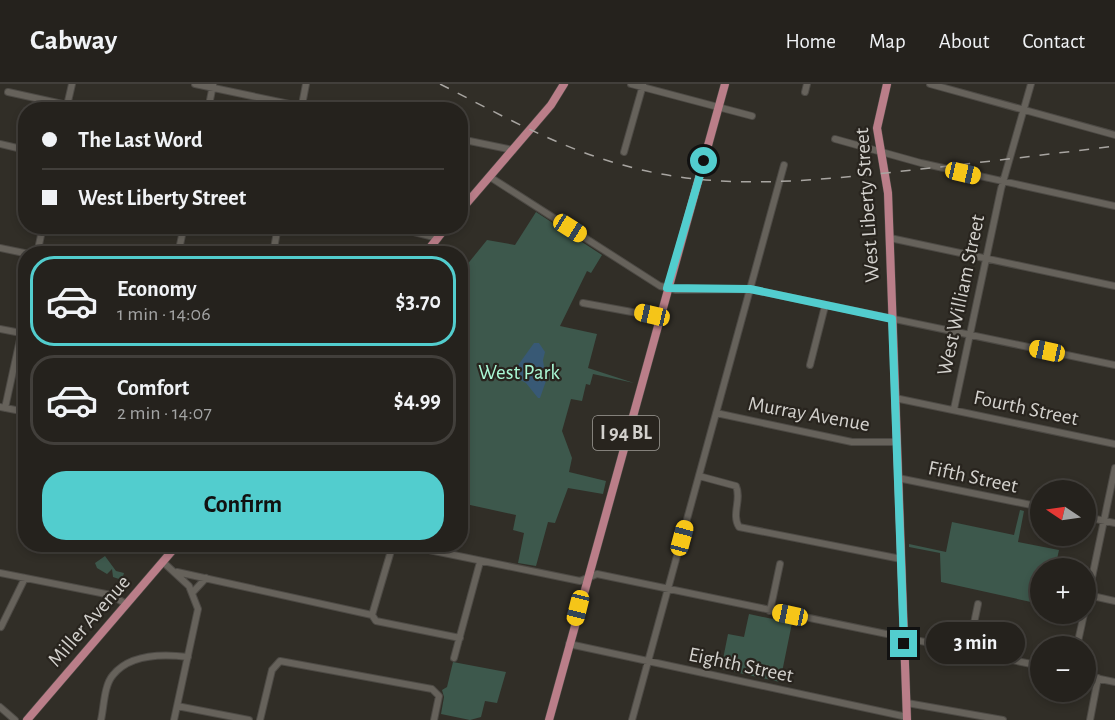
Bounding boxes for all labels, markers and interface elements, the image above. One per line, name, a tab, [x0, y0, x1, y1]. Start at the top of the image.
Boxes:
text: Cabway	[30, 27, 117, 55]
text: Home	[785, 31, 836, 52]
text: Map	[869, 31, 906, 52]
text: About	[939, 31, 989, 52]
text: Contact	[1022, 31, 1085, 52]
street label: West Liberty Street	[851, 127, 883, 283]
text: The Last Word	[78, 129, 203, 151]
route start	[690, 147, 717, 174]
car	[943, 160, 983, 186]
text: West Liberty Street	[78, 187, 246, 209]
car	[550, 211, 590, 245]
street label: West William Street	[934, 212, 988, 377]
icon: car	[45, 274, 99, 328]
text: Economy	[117, 278, 197, 300]
text: $3.70	[396, 290, 441, 312]
car	[632, 302, 672, 328]
text: 1 min · 14:06	[117, 304, 211, 324]
car	[1028, 338, 1066, 364]
park label: West Park	[478, 362, 560, 383]
icon: car	[45, 373, 99, 427]
text: Comfort	[117, 377, 189, 399]
street label: Fourth Street	[972, 387, 1081, 429]
text: $4.99	[394, 389, 441, 411]
street label: Murray Avenue	[747, 393, 871, 435]
text: 2 min · 14:07	[117, 403, 212, 423]
road number: I 94 BL	[593, 416, 659, 450]
street label: Fifth Street	[926, 457, 1020, 497]
button: Confirm	[42, 471, 444, 540]
north arrow	[1030, 480, 1096, 546]
map controls	[1030, 480, 1096, 702]
car	[669, 518, 695, 558]
button: +	[1030, 558, 1096, 624]
street label: Miller Avenue	[44, 571, 134, 671]
car	[565, 588, 591, 628]
car	[771, 602, 809, 628]
callout: 3 min	[925, 623, 1024, 665]
route end	[890, 630, 917, 657]
text: 3 min	[954, 633, 997, 653]
button: −	[1030, 636, 1096, 702]
street label: Eighth Street	[687, 644, 796, 686]

